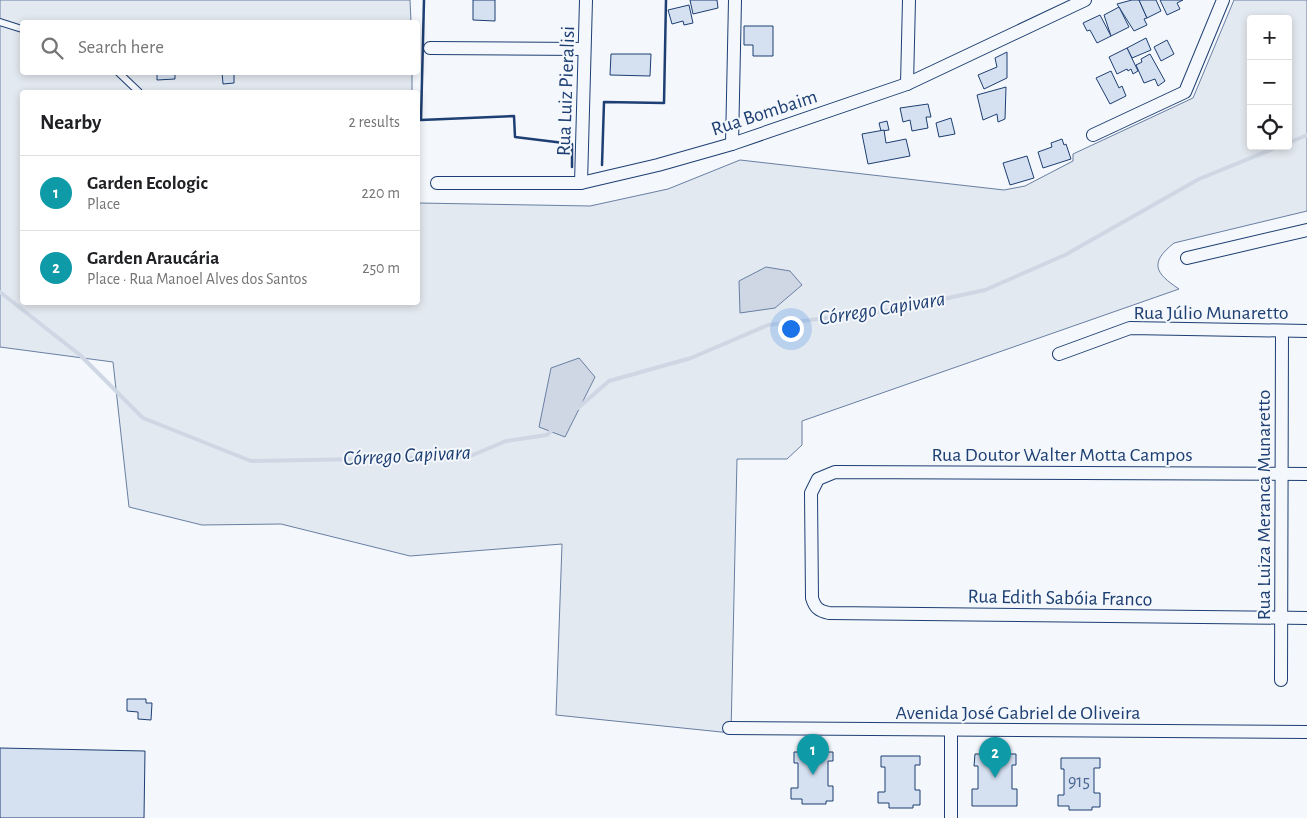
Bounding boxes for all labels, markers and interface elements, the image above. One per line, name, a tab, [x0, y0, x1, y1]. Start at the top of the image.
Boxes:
map controls	[1247, 15, 1292, 150]
button: +	[1247, 15, 1292, 60]
search box	[20, 20, 420, 75]
street label: Rua Luiz Pieralisi	[554, 26, 578, 157]
icon: search	[38, 34, 66, 62]
text: Search here	[78, 38, 164, 57]
button: −	[1247, 60, 1292, 105]
street label: Rua Bombaim	[709, 86, 820, 139]
button: locate	[1247, 105, 1292, 150]
text: Nearby	[40, 112, 101, 133]
text: 2 results	[348, 114, 400, 130]
text: Garden Ecologic	[87, 174, 208, 193]
text: 1	[53, 185, 59, 201]
text: 220 m	[362, 185, 400, 201]
text: Place	[87, 196, 120, 212]
text: Garden Araucária	[87, 249, 219, 268]
text: 2	[52, 260, 60, 276]
text: 250 m	[362, 260, 400, 276]
text: Place · Rua Manoel Alves dos Santos	[87, 271, 307, 287]
water label: Córrego Capivara	[817, 288, 947, 330]
street label: Rua Júlio Munaretto	[1133, 303, 1289, 323]
your location	[778, 316, 804, 342]
street label: Rua Luiza Meranca Munaretto	[1254, 390, 1274, 620]
water label: Córrego Capivara	[343, 442, 471, 470]
street label: Rua Doutor Walter Motta Campos	[931, 445, 1193, 465]
street label: Rua Edith Sabóia Franco	[967, 586, 1152, 610]
street label: Avenida José Gabriel de Oliveira	[895, 703, 1141, 723]
pin: 1	[797, 734, 829, 775]
pin: 2	[979, 737, 1011, 778]
house number: 915	[1068, 773, 1090, 791]

